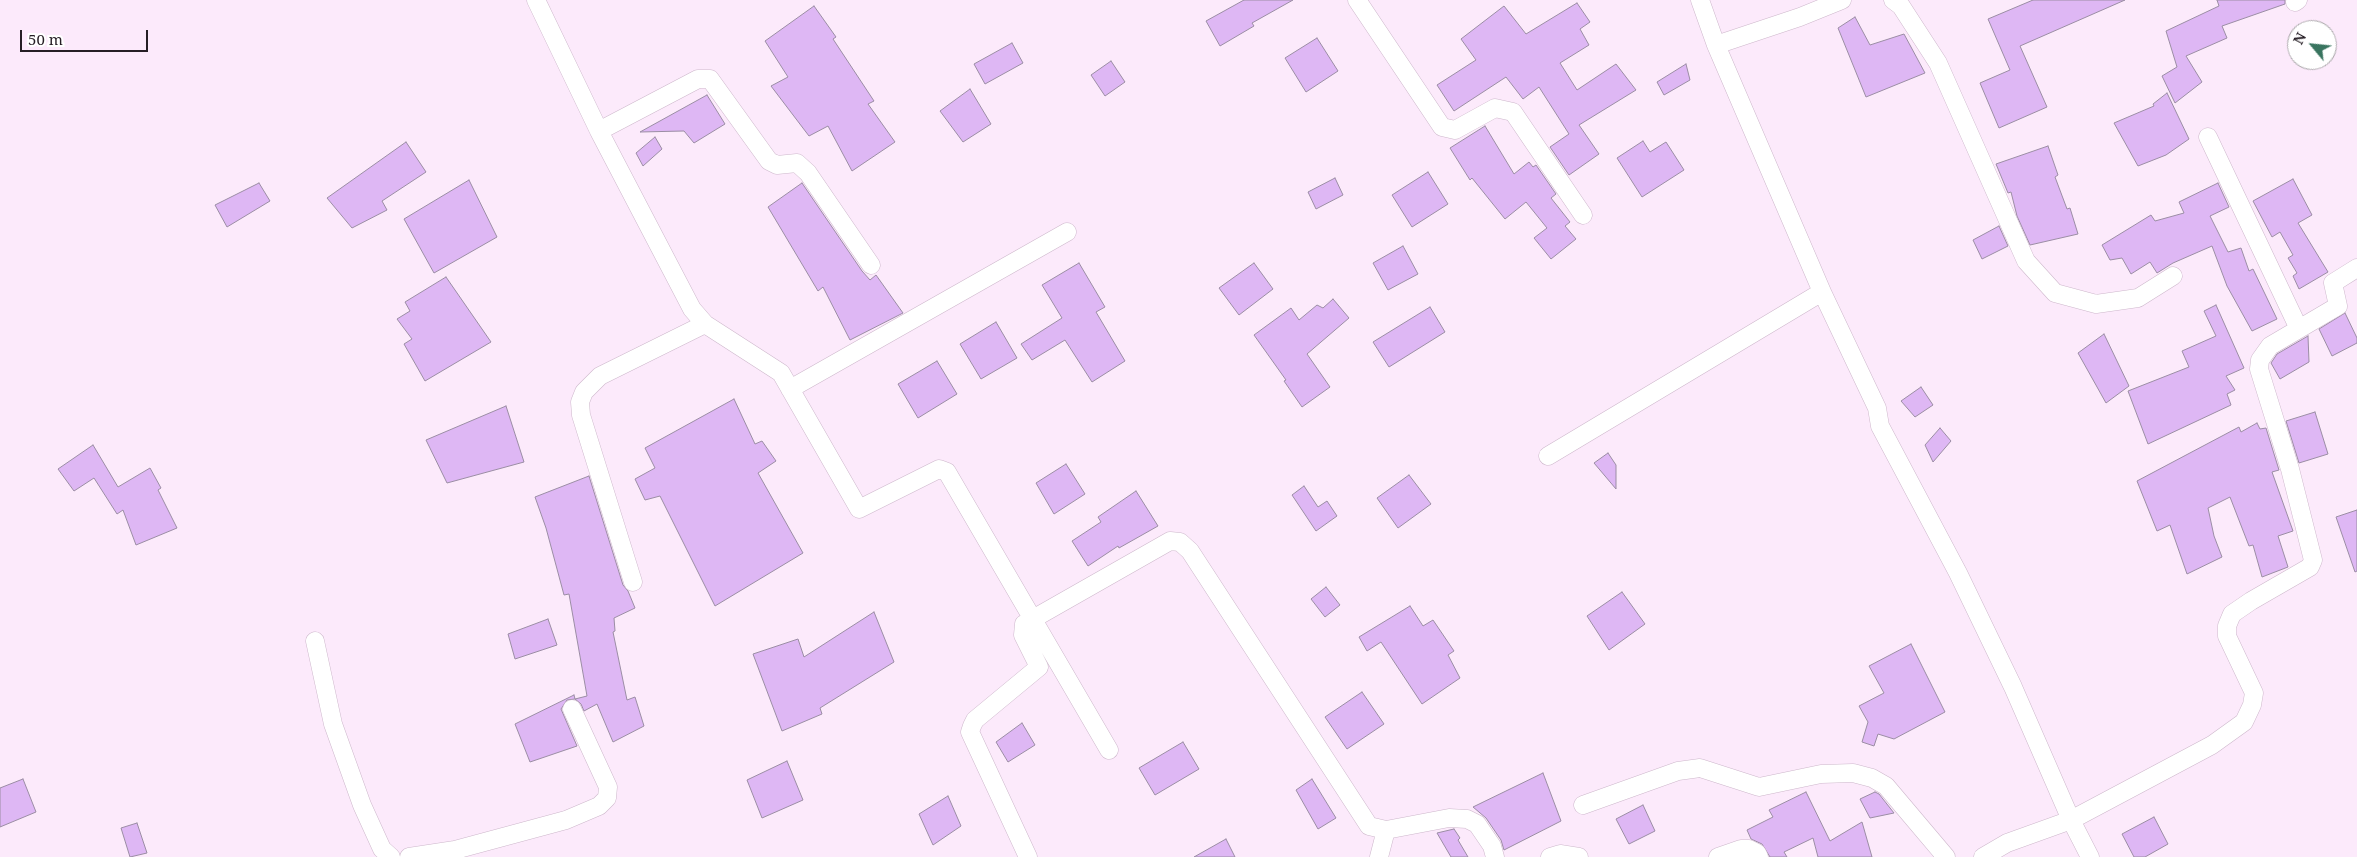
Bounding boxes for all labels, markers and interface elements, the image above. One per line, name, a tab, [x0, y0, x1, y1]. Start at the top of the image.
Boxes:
scale bar	[22, 20, 150, 52]
north arrow	[2287, 20, 2337, 70]
text: 50 m	[28, 29, 63, 49]
text: N	[2288, 29, 2310, 48]

